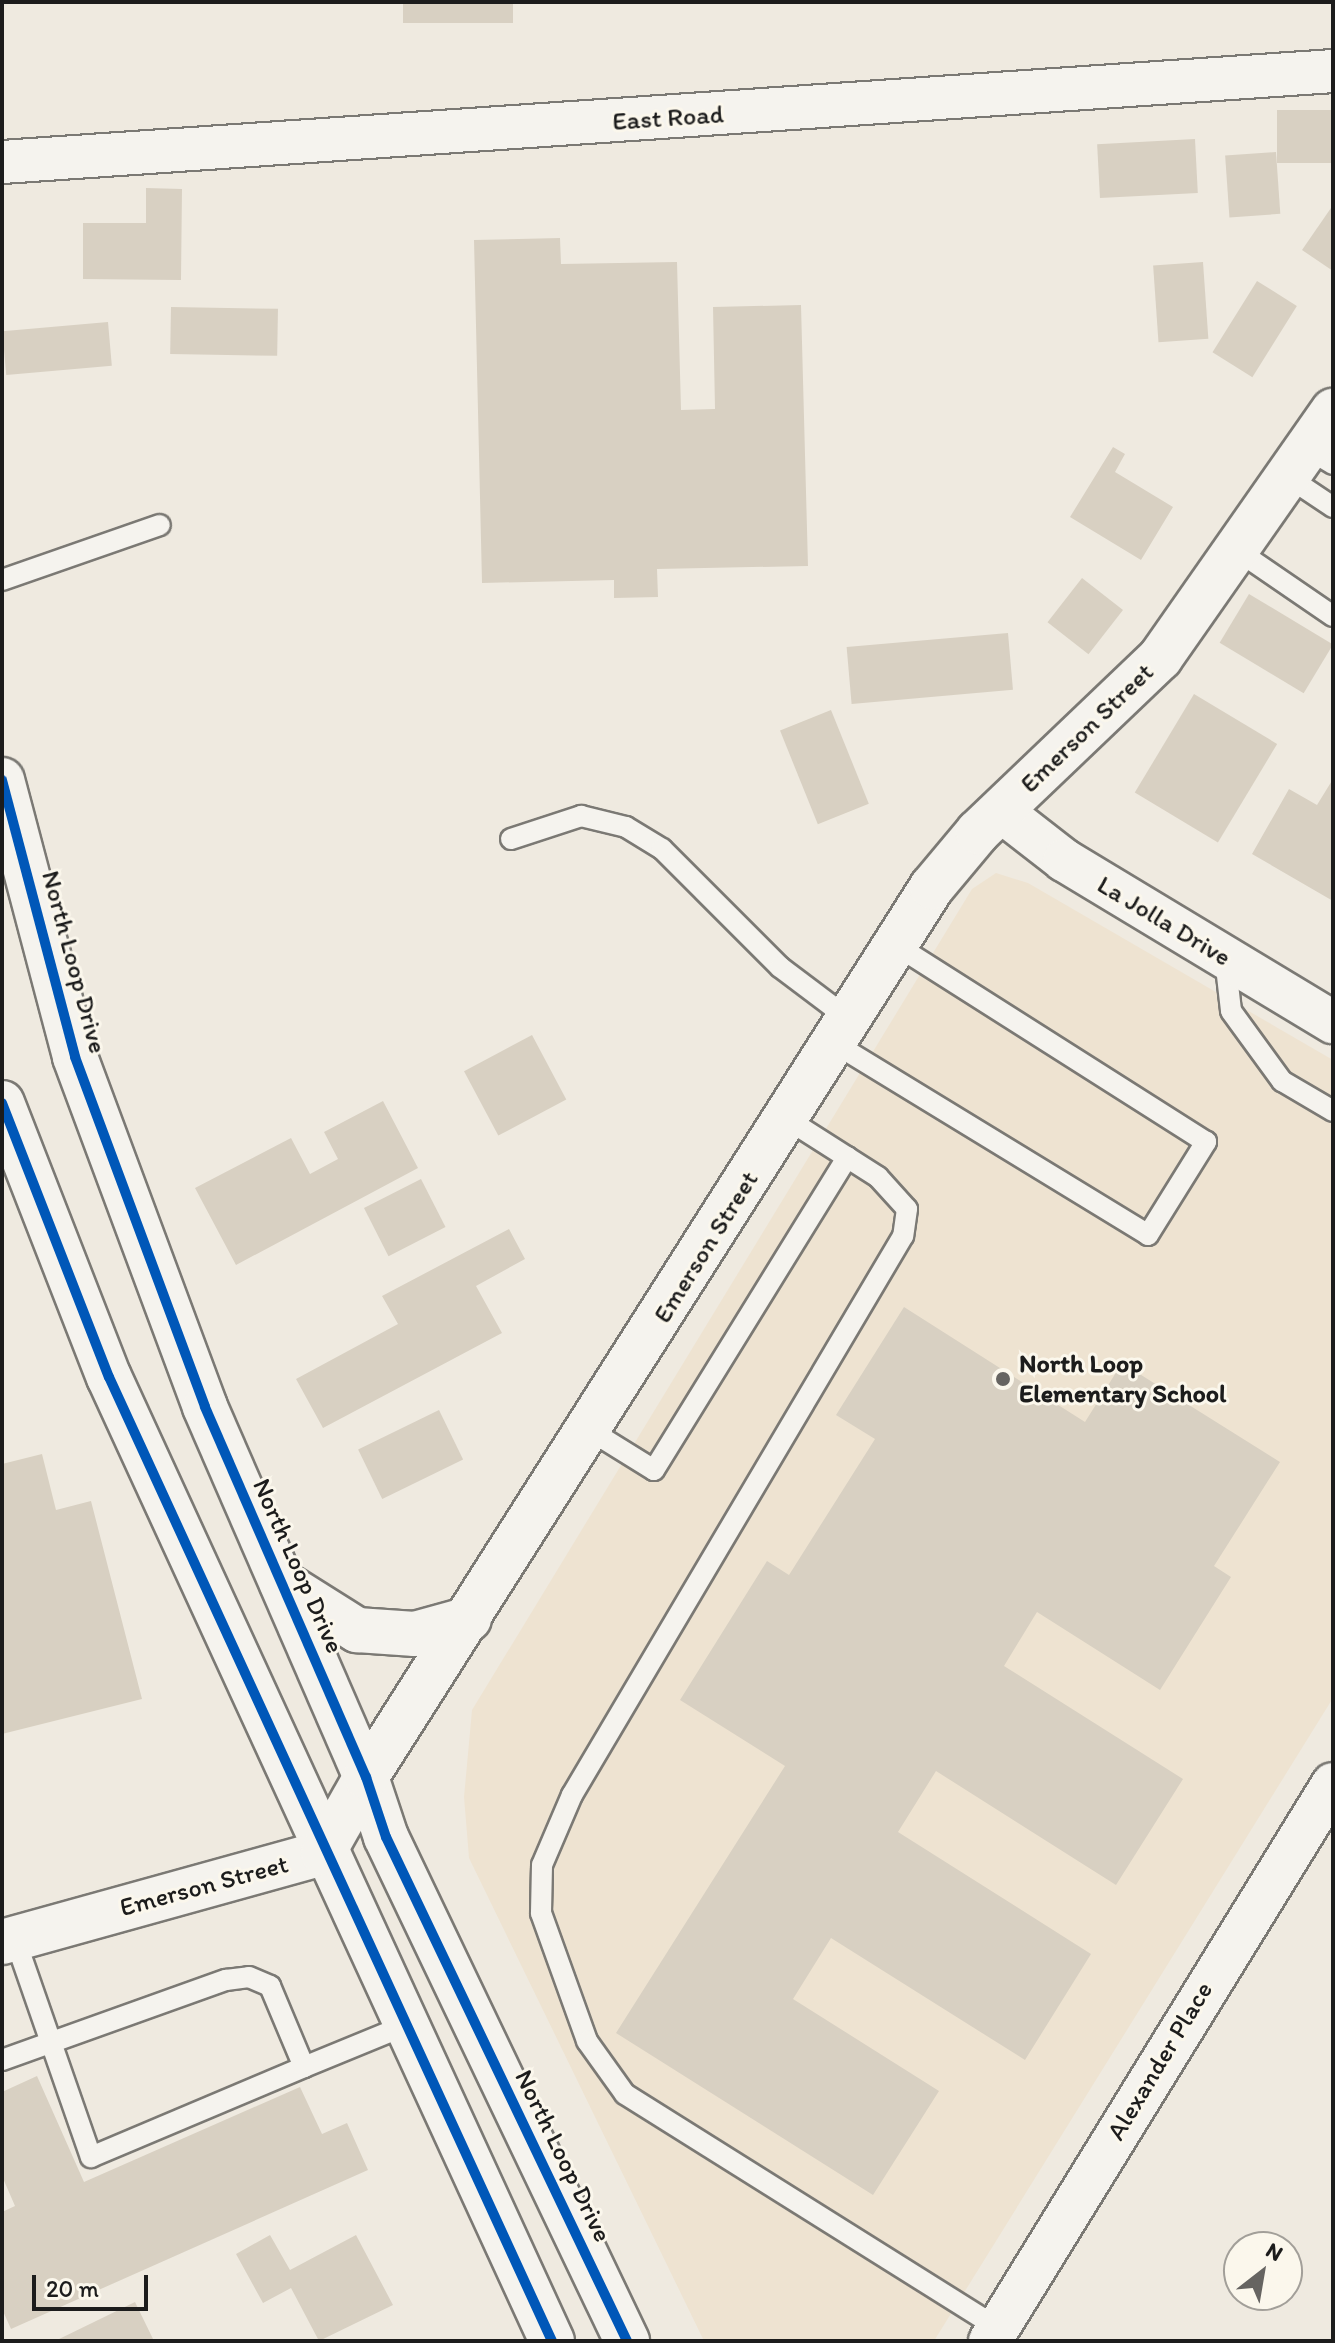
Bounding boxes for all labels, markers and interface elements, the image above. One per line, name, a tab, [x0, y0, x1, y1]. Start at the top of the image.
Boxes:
street label: East Road	[612, 99, 724, 137]
street label: Emerson Street	[1014, 657, 1160, 799]
street label: North Loop Drive	[35, 867, 113, 1057]
street label: La Jolla Drive	[1092, 869, 1236, 973]
street label: Emerson Street	[647, 1166, 765, 1328]
place label: North Loop Elementary School	[1019, 1348, 1226, 1410]
marker: North Loop Elementary School	[994, 1370, 1012, 1388]
street label: North Loop Drive	[245, 1474, 351, 1658]
street label: Emerson Street	[117, 1849, 291, 1923]
street label: Alexander Place	[1101, 1976, 1219, 2146]
street label: North Loop Drive	[508, 2064, 618, 2248]
north arrow	[1223, 2231, 1303, 2311]
text: N	[1261, 2236, 1288, 2267]
scale bar	[36, 2259, 152, 2309]
text: 20 m	[46, 2274, 99, 2303]

